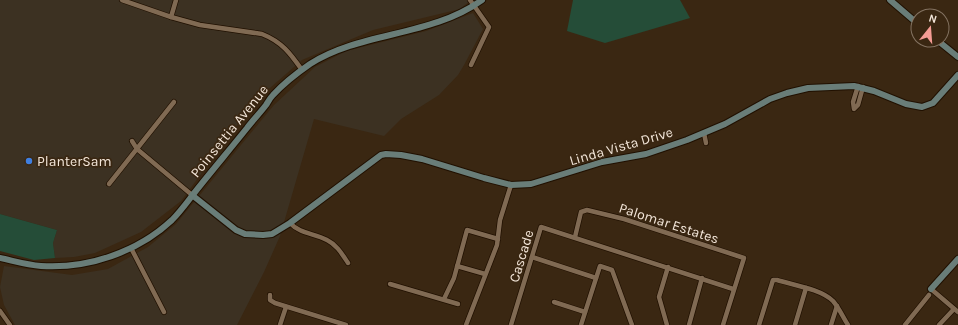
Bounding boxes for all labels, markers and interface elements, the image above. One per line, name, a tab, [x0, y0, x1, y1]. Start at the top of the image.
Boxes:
north arrow	[910, 8, 950, 48]
text: N	[927, 12, 938, 26]
street label: Poinsettia Avenue	[187, 82, 272, 181]
street label: Linda Vista Drive	[567, 124, 675, 169]
place label: PlanterSam	[37, 153, 112, 170]
marker: PlanterSam	[24, 156, 34, 166]
street label: Palomar Estates	[617, 199, 721, 248]
street label: Cascade	[505, 228, 538, 284]

